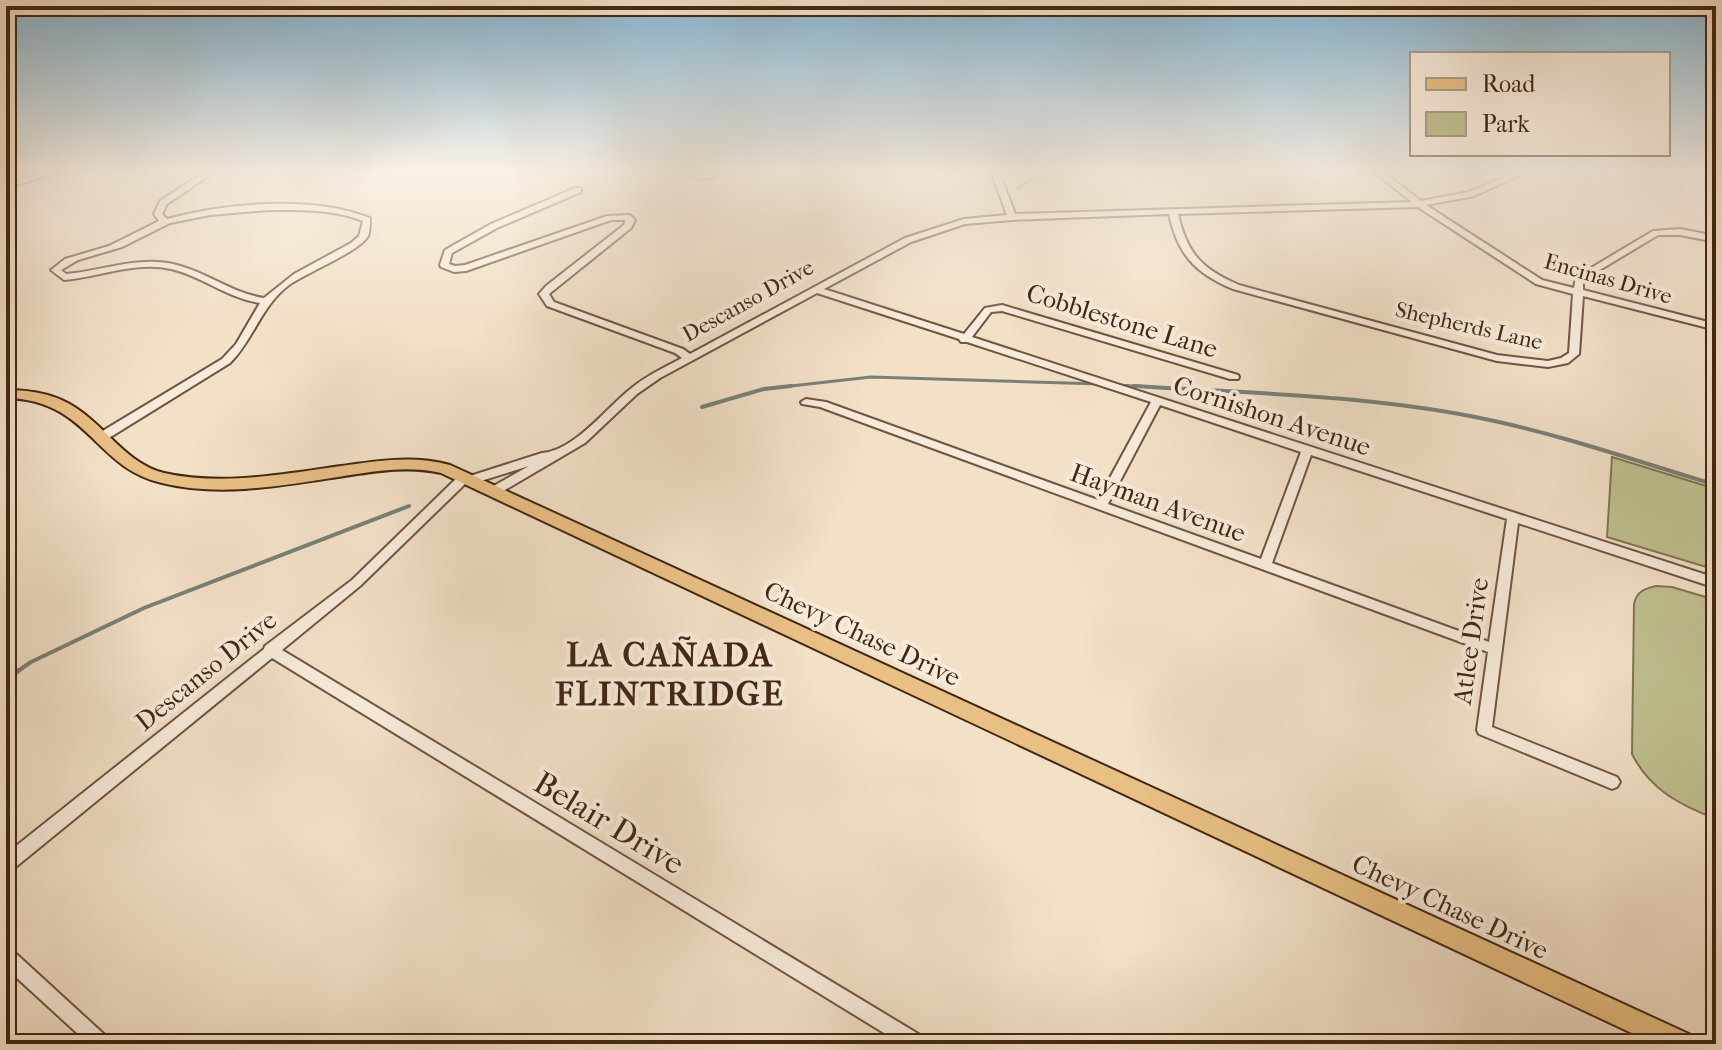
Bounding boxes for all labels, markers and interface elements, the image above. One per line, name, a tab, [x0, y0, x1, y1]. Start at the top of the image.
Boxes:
legend	[1410, 52, 1670, 156]
text: Road	[1482, 70, 1536, 98]
text: Park	[1482, 110, 1530, 138]
street label: Encinas Drive	[1541, 248, 1675, 310]
street label: Descanso Drive	[678, 254, 818, 348]
street label: Cobblestone Lane	[1023, 277, 1221, 365]
street label: Shepherds Lane	[1393, 296, 1545, 356]
street label: Cornishon Avenue	[1169, 369, 1375, 463]
street label: Hayman Avenue	[1066, 457, 1250, 549]
street label: Chevy Chase Drive	[759, 575, 965, 693]
street label: Atlee Drive	[1447, 575, 1495, 707]
street label: Descanso Drive	[129, 605, 283, 737]
district label: LA CAÑADA FLINTRIDGE	[555, 635, 785, 714]
street label: Belair Drive	[527, 764, 691, 882]
street label: Chevy Chase Drive	[1347, 848, 1553, 966]

